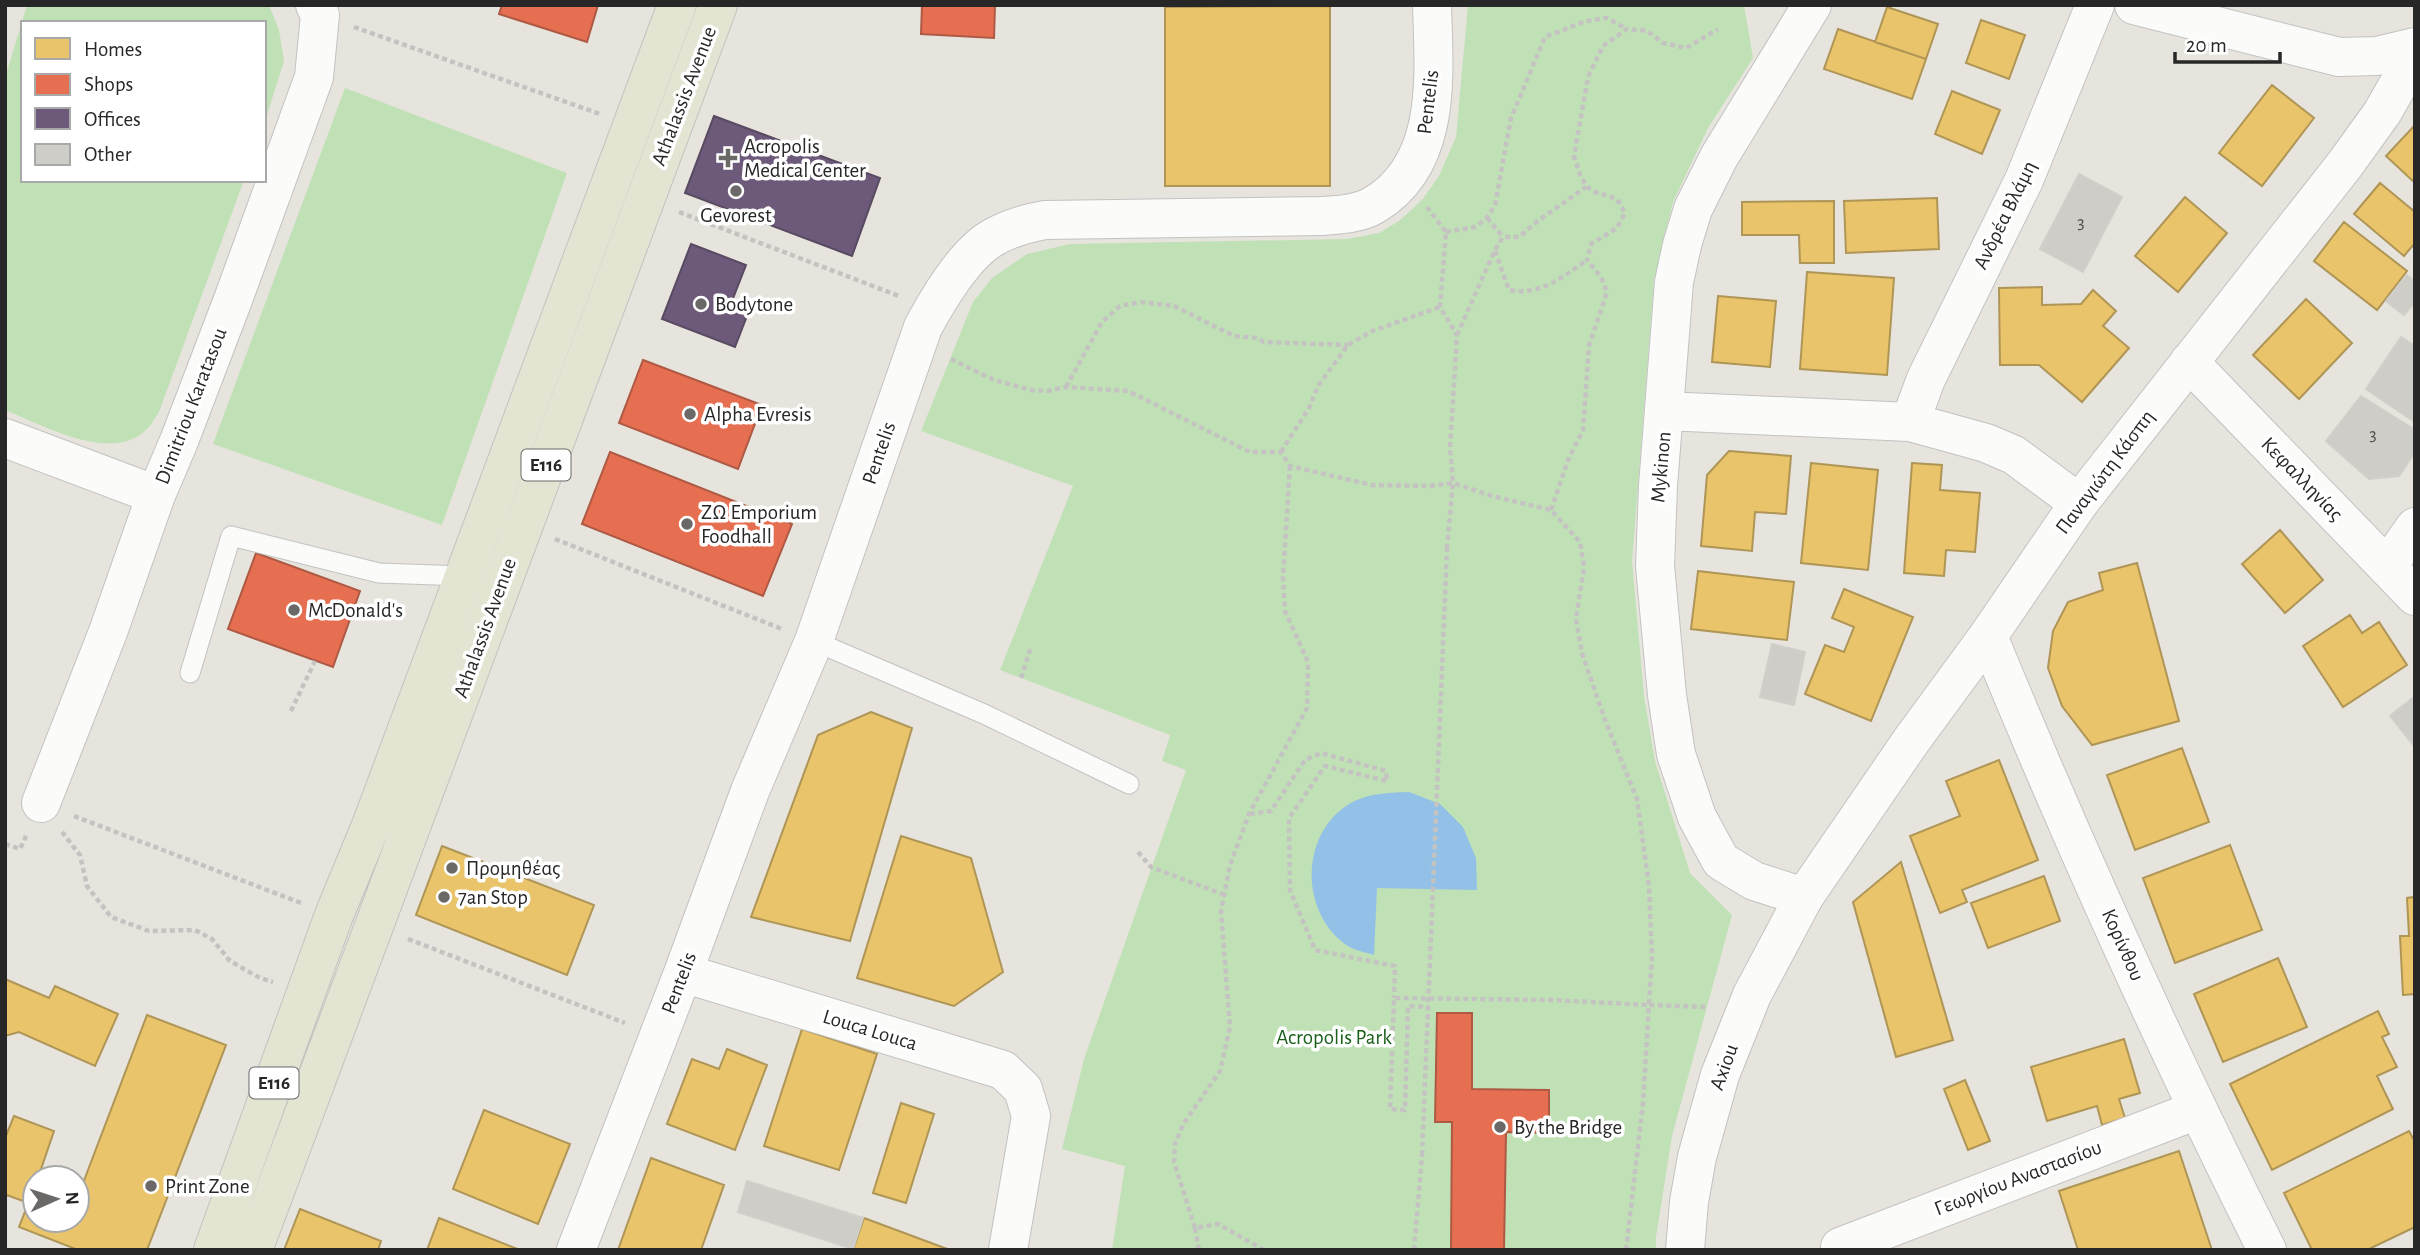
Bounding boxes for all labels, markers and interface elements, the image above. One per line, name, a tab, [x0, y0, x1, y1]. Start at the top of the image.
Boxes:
legend	[21, 21, 266, 182]
scale bar	[2175, 21, 2280, 65]
street label: Athalassis Avenue	[648, 24, 720, 168]
text: 20 m	[2186, 35, 2227, 56]
text: Homes	[84, 39, 142, 60]
street label: Pentelis	[1414, 69, 1442, 135]
text: Shops	[84, 74, 133, 95]
text: Offices	[84, 109, 141, 130]
place label: Acropolis Medical Center	[744, 136, 866, 181]
text: Other	[84, 144, 132, 165]
marker: Acropolis Medical Center	[718, 148, 738, 168]
street label: Ανδρέα Βλάμη	[1970, 158, 2040, 272]
marker: Gevorest	[728, 183, 744, 199]
place label: Gevorest	[700, 205, 772, 226]
house number: 3	[2077, 214, 2085, 232]
place label: Bodytone	[715, 294, 793, 315]
marker: Bodytone	[693, 296, 709, 312]
street label: Dimitriou Karatasou	[151, 325, 231, 487]
place label: Alpha Evresis	[704, 404, 812, 425]
marker: Alpha Evresis	[682, 406, 698, 422]
street label: Παναγιώτη Κάσπη	[2052, 406, 2158, 538]
street label: Pentelis	[859, 419, 899, 487]
house number: 3	[2369, 426, 2377, 444]
street label: Mykinon	[1647, 430, 1675, 504]
street label: Κεφαλληνίας	[2257, 433, 2347, 525]
road number: E116	[522, 450, 570, 480]
place label: ΖΩ Emporium Foodhall	[701, 502, 817, 547]
marker: ΖΩ Emporium Foodhall	[679, 516, 695, 532]
street label: Athalassis Avenue	[450, 555, 520, 701]
place label: McDonald's	[308, 600, 403, 621]
marker: McDonald's	[286, 602, 302, 618]
place label: Προμηθέας	[466, 858, 561, 879]
marker: Προμηθέας	[444, 860, 460, 876]
place label: 7an Stop	[458, 887, 528, 908]
marker: 7an Stop	[436, 889, 452, 905]
street label: Κορίνθου	[2098, 906, 2148, 984]
street label: Pentelis	[658, 949, 700, 1017]
street label: Louca Louca	[820, 1006, 920, 1054]
park label: Acropolis Park	[1276, 1027, 1392, 1048]
street label: Axiou	[1706, 1041, 1742, 1093]
road number: E116	[250, 1068, 298, 1098]
place label: By the Bridge	[1514, 1117, 1622, 1138]
marker: By the Bridge	[1492, 1119, 1508, 1135]
street label: Γεωργίου Αναστασίου	[1931, 1136, 2105, 1220]
north arrow	[21, 1164, 91, 1234]
place label: Print Zone	[165, 1176, 250, 1197]
marker: Print Zone	[143, 1178, 159, 1194]
text: N	[62, 1191, 81, 1205]

